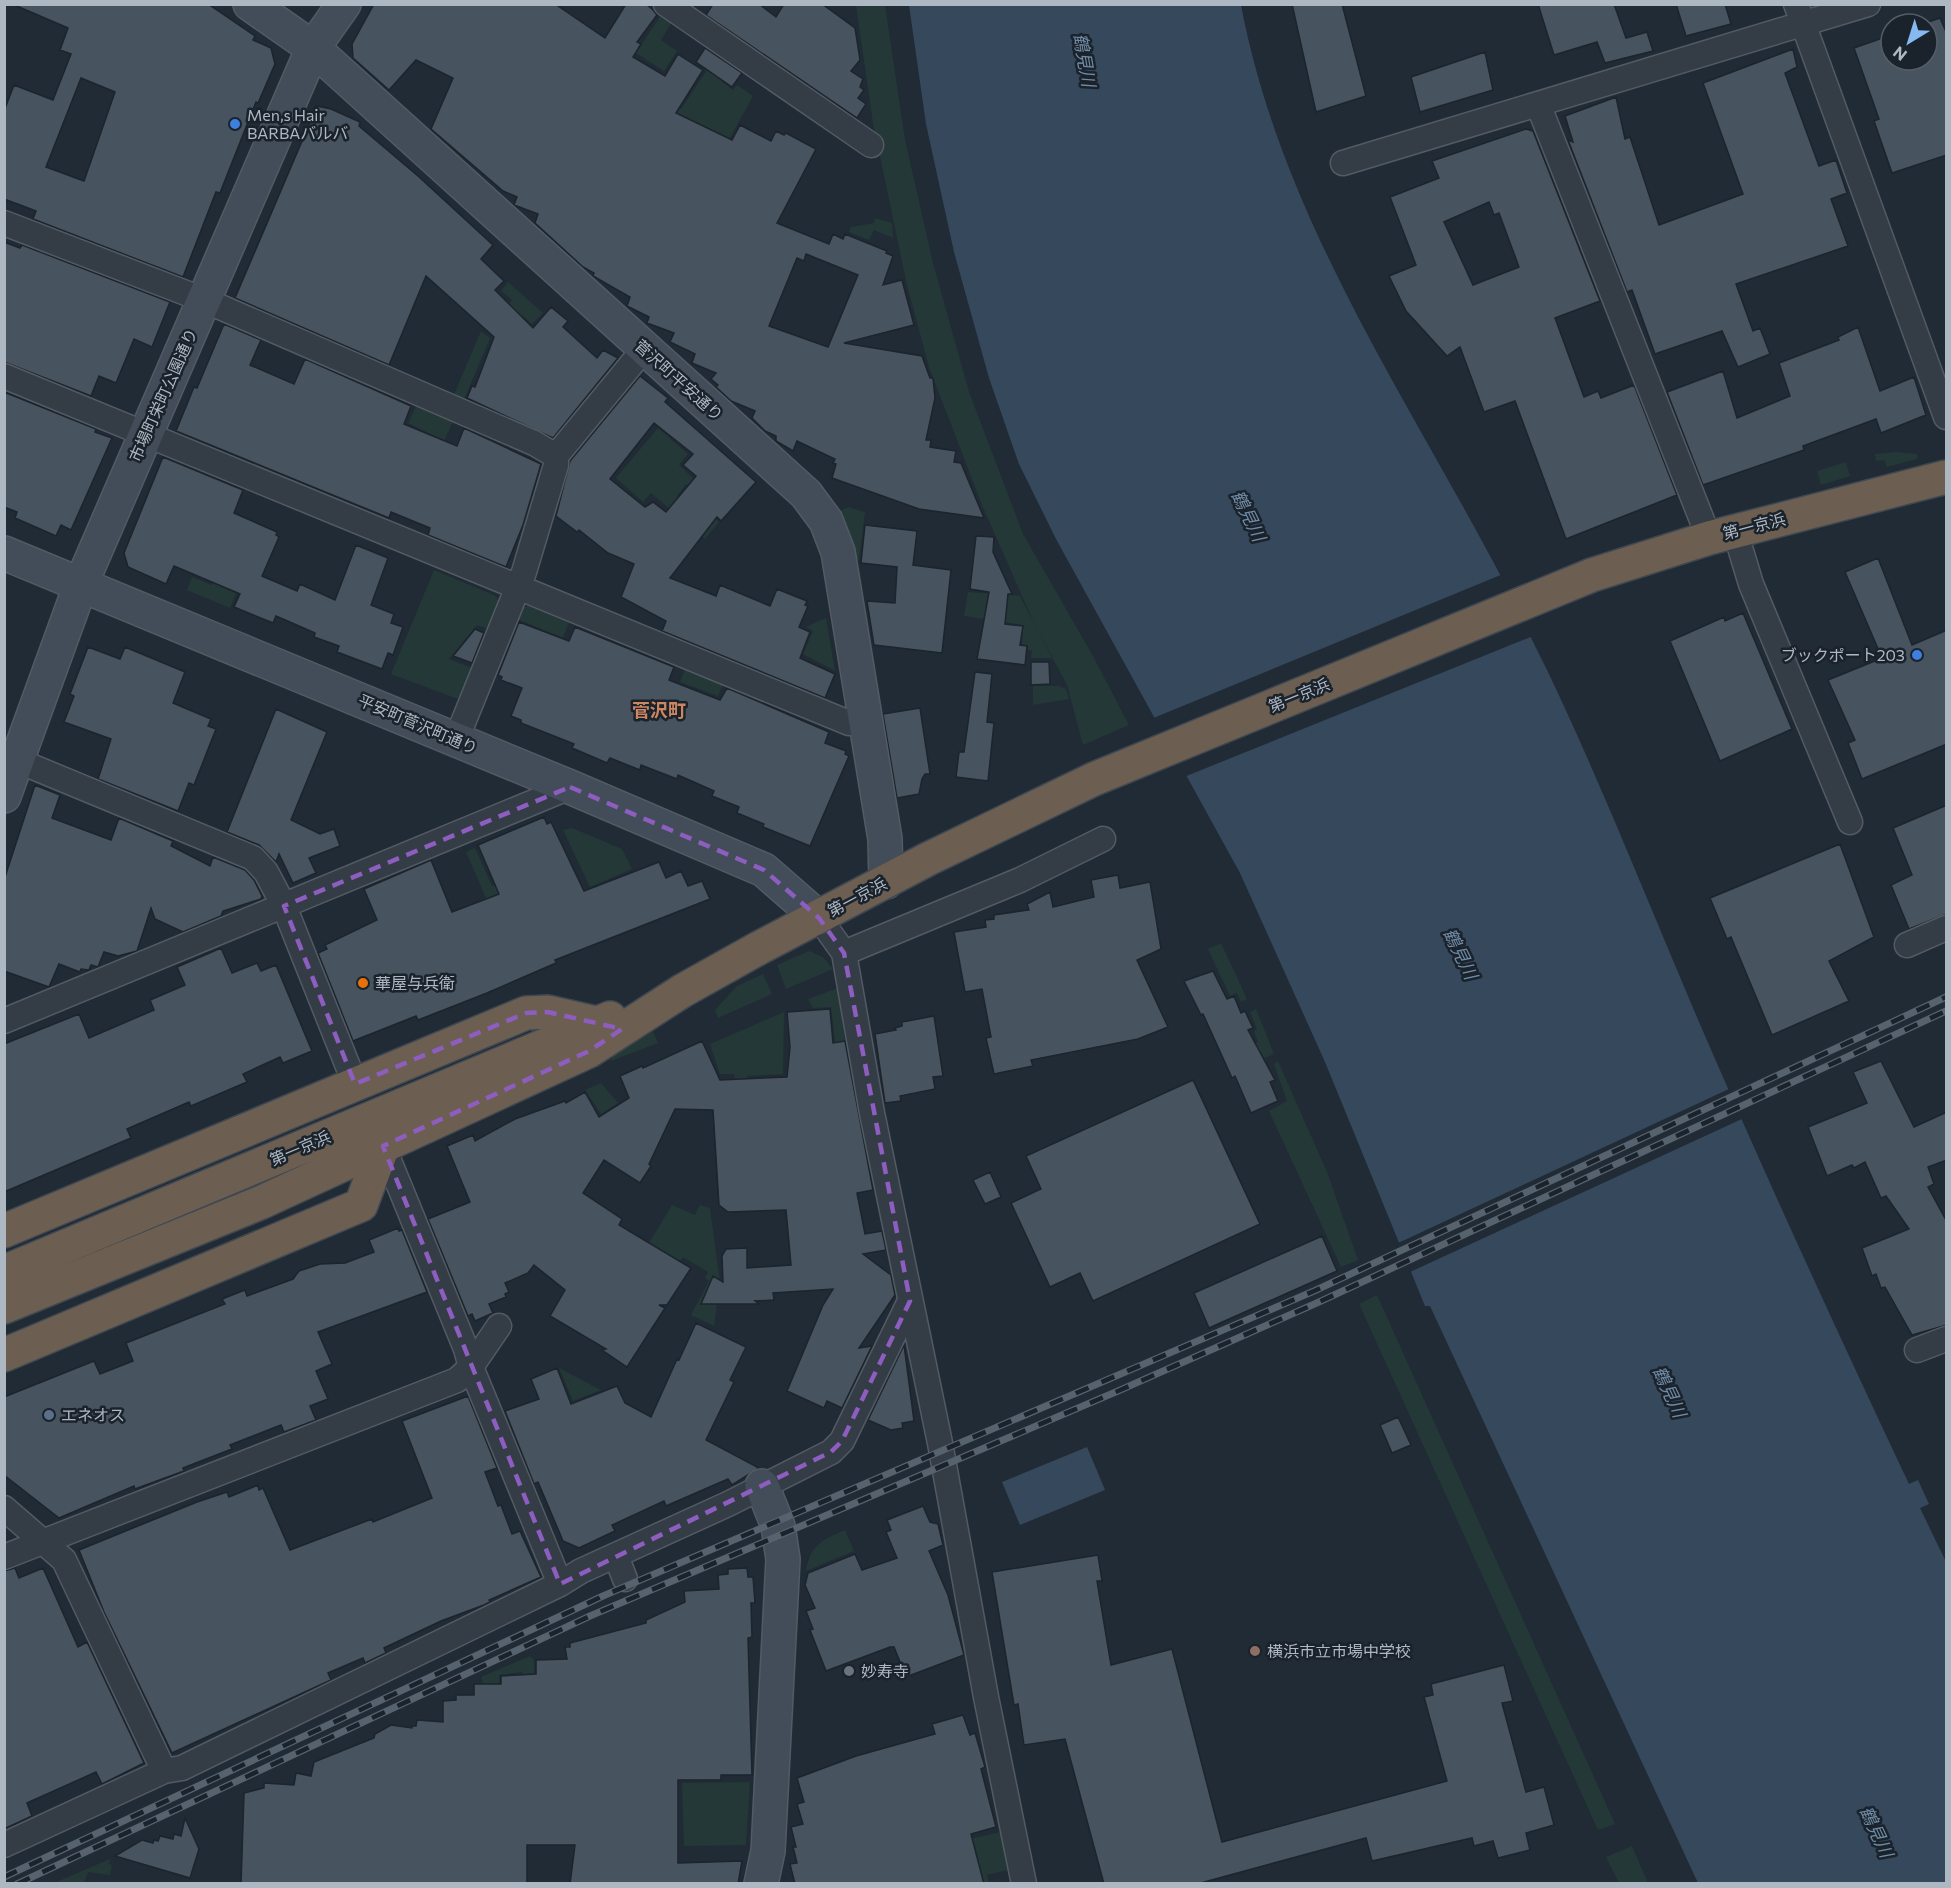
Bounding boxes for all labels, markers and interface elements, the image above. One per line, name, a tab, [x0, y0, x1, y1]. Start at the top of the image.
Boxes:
north arrow	[1879, 12, 1939, 72]
water label: 鶴見川	[1069, 31, 1101, 90]
text: N	[1889, 43, 1910, 65]
place label: Men,s Hair BARBAバルバ	[247, 105, 348, 142]
marker: Men,s Hair BARBAバルバ	[228, 117, 242, 131]
street label: 市場町栄町公園通り	[125, 325, 201, 464]
street label: 菅沢町平安通り	[631, 335, 727, 424]
water label: 鶴見川	[1227, 486, 1271, 546]
street label: 第一京浜	[1721, 509, 1787, 542]
place label: ブックポート203	[1781, 645, 1905, 664]
marker: ブックポート203	[1910, 648, 1924, 662]
street label: 第一京浜	[1266, 674, 1332, 715]
street label: 平安町菅沢町通り	[356, 690, 481, 757]
district label: 菅沢町	[632, 699, 686, 721]
street label: 第一京浜	[824, 873, 889, 920]
water label: 鶴見川	[1439, 924, 1483, 984]
place label: 華屋与兵衛	[375, 973, 455, 992]
marker: 華屋与兵衛	[356, 976, 370, 990]
street label: 第一京浜	[267, 1126, 333, 1169]
water label: 鶴見川	[1649, 1362, 1692, 1423]
place label: エネオス	[61, 1405, 125, 1424]
marker: エネオス	[42, 1408, 56, 1422]
place label: 横浜市立市場中学校	[1267, 1641, 1411, 1660]
marker: 横浜市立市場中学校	[1248, 1644, 1262, 1658]
place label: 妙寿寺	[861, 1661, 909, 1680]
marker: 妙寿寺	[842, 1664, 856, 1678]
water label: 鶴見川	[1856, 1802, 1899, 1863]

